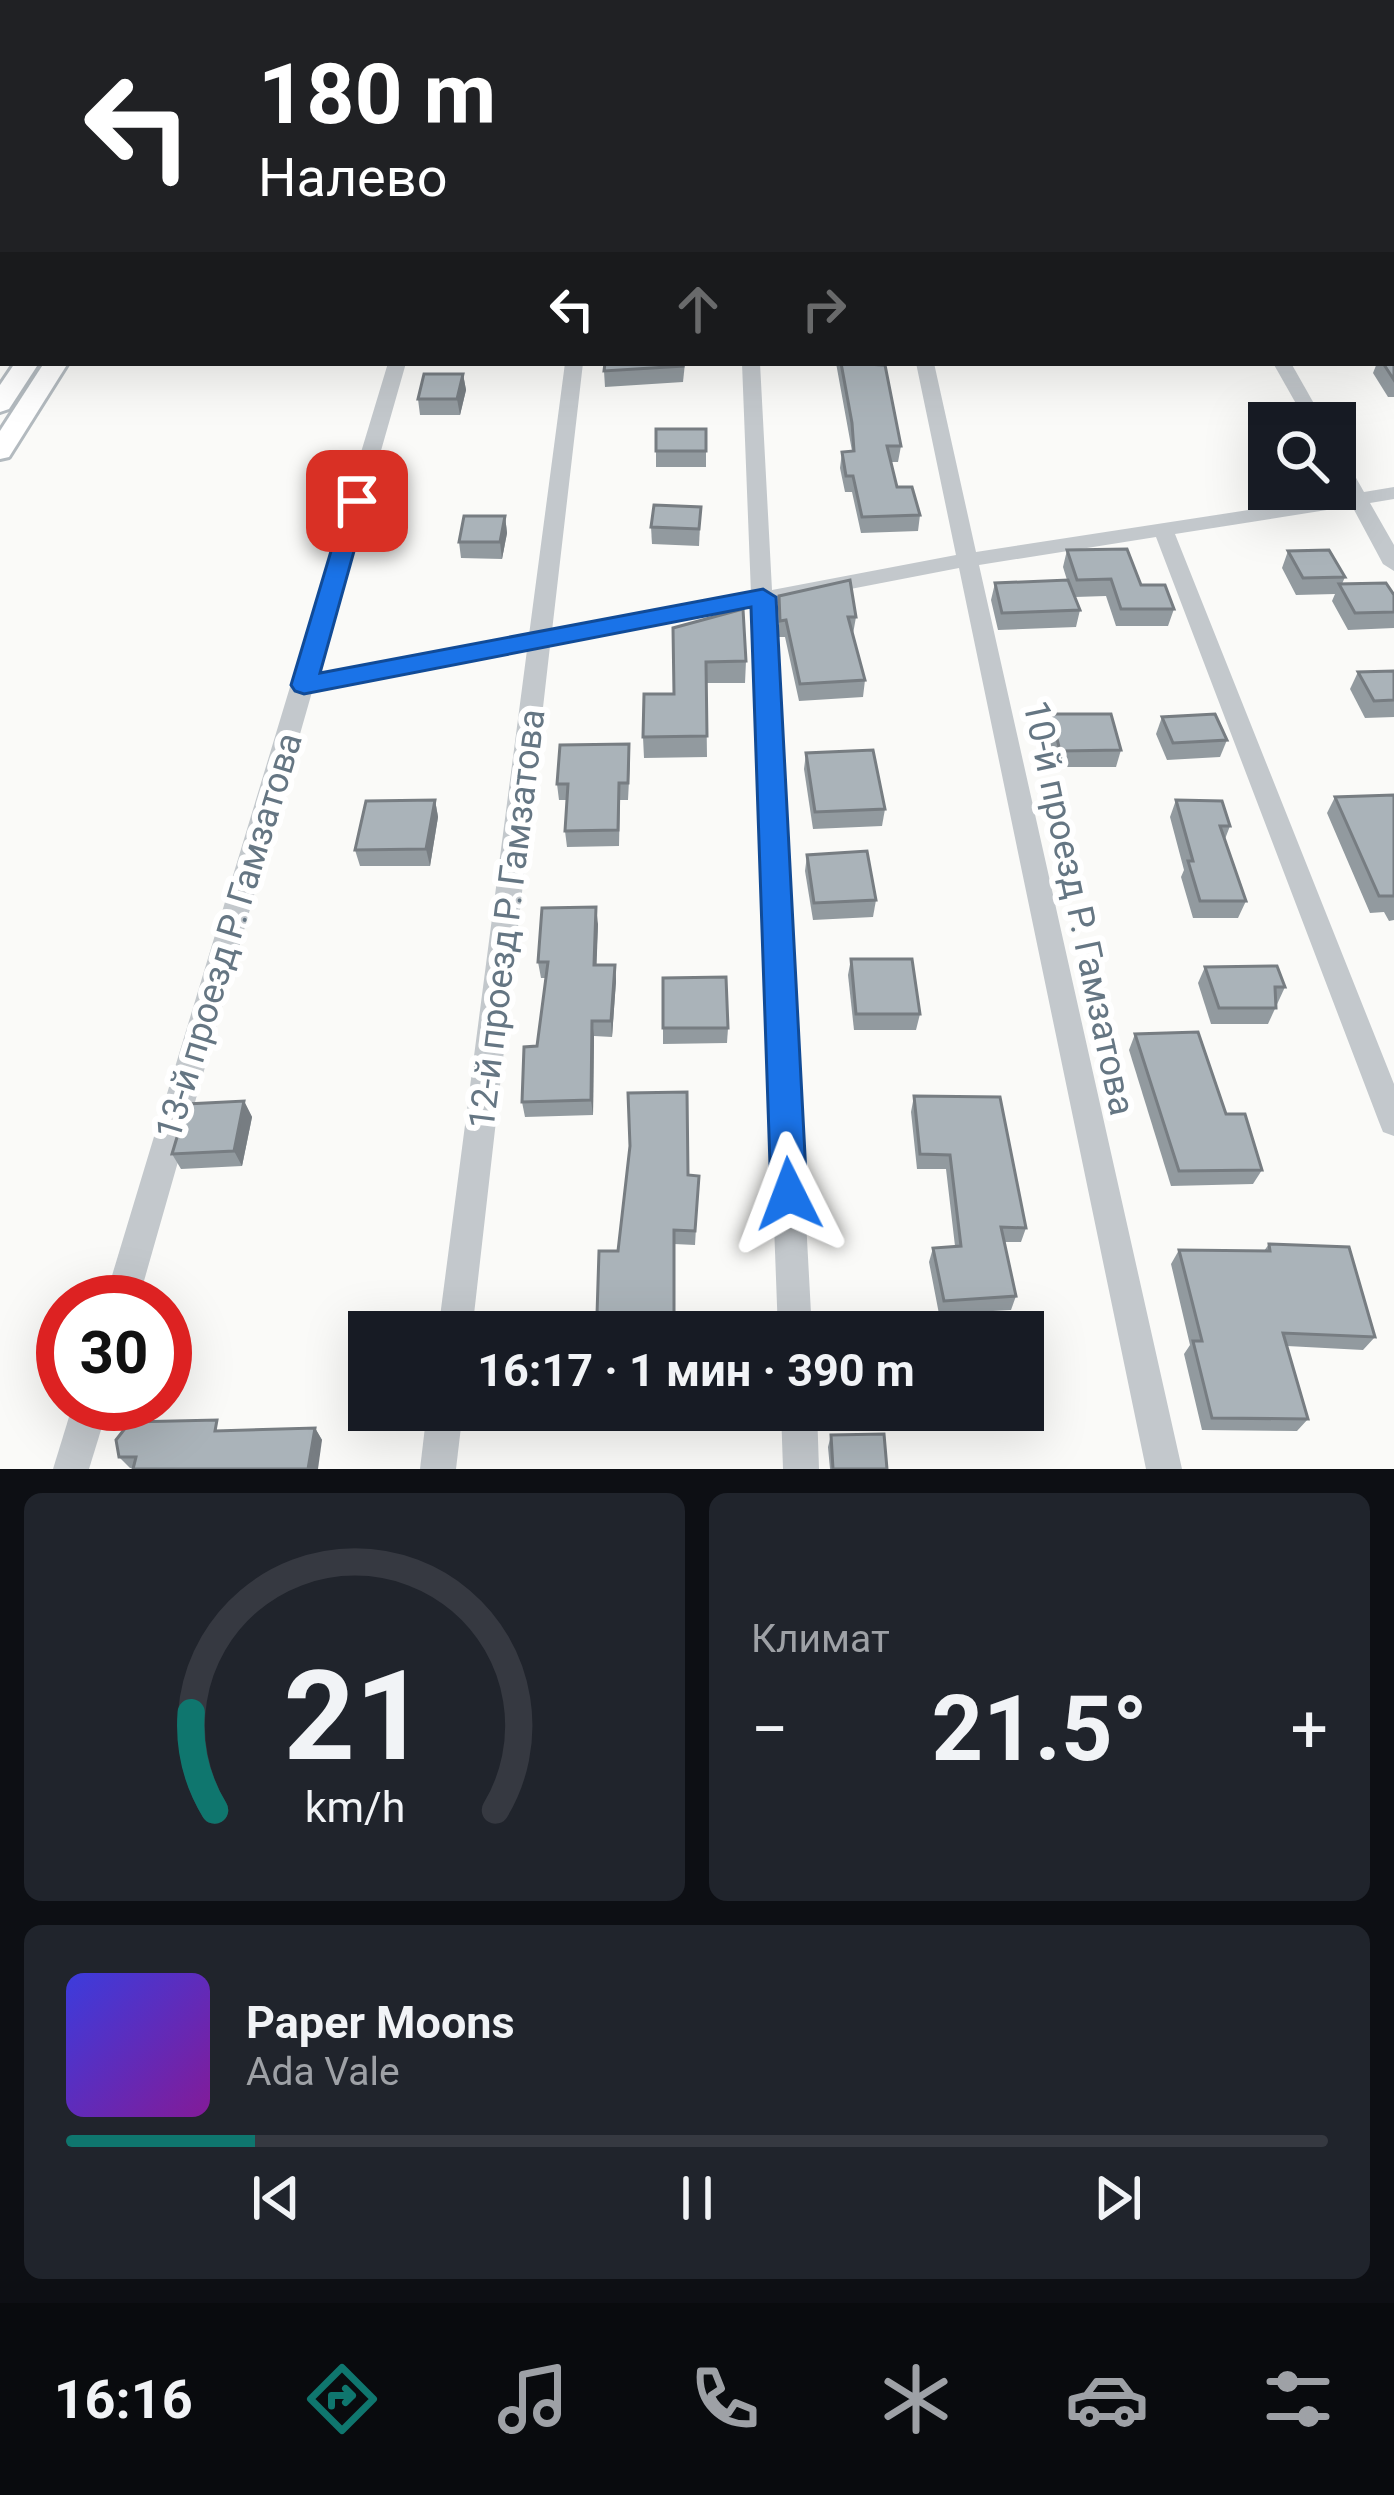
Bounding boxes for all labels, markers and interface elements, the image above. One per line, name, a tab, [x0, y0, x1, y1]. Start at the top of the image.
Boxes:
text: 180 m	[258, 45, 496, 144]
icon: left	[60, 48, 216, 204]
text: Налево	[258, 146, 447, 209]
icon: left	[539, 276, 605, 342]
icon: ahead	[665, 276, 731, 342]
icon: right	[791, 276, 857, 342]
map controls	[1248, 402, 1356, 510]
button: search	[1248, 402, 1356, 510]
pin	[306, 450, 408, 552]
icon: arrive	[324, 468, 390, 534]
street label: 10-й проезд Р. Гамзатова	[1015, 697, 1143, 1119]
street label: 12-й проезд Р. Гамзатова	[460, 707, 554, 1131]
street label: 13-й проезд Р. Гамзатова	[147, 728, 311, 1144]
position arrow	[726, 1131, 852, 1257]
speed limit sign: 30	[36, 1275, 192, 1431]
text: 16:17 · 1 мин · 390 m	[477, 1344, 915, 1397]
text: Климат	[751, 1616, 890, 1662]
text: 21	[283, 1643, 426, 1789]
text: 21.5°	[932, 1677, 1148, 1782]
text: −	[751, 1691, 789, 1768]
text: +	[1291, 1691, 1328, 1768]
text: km/h	[304, 1782, 405, 1832]
text: Paper Moons	[246, 1996, 515, 2049]
text: Ada Vale	[246, 2049, 400, 2095]
icon: previous	[243, 2165, 309, 2231]
icon: pause	[664, 2165, 730, 2231]
icon: next	[1085, 2165, 1151, 2231]
icon: directions	[300, 2357, 384, 2441]
icon: music	[491, 2357, 575, 2441]
icon: phone	[683, 2357, 767, 2441]
icon: climate	[874, 2357, 958, 2441]
icon: car	[1065, 2357, 1149, 2441]
icon: filters	[1256, 2357, 1340, 2441]
text: 16:16	[54, 2368, 193, 2431]

